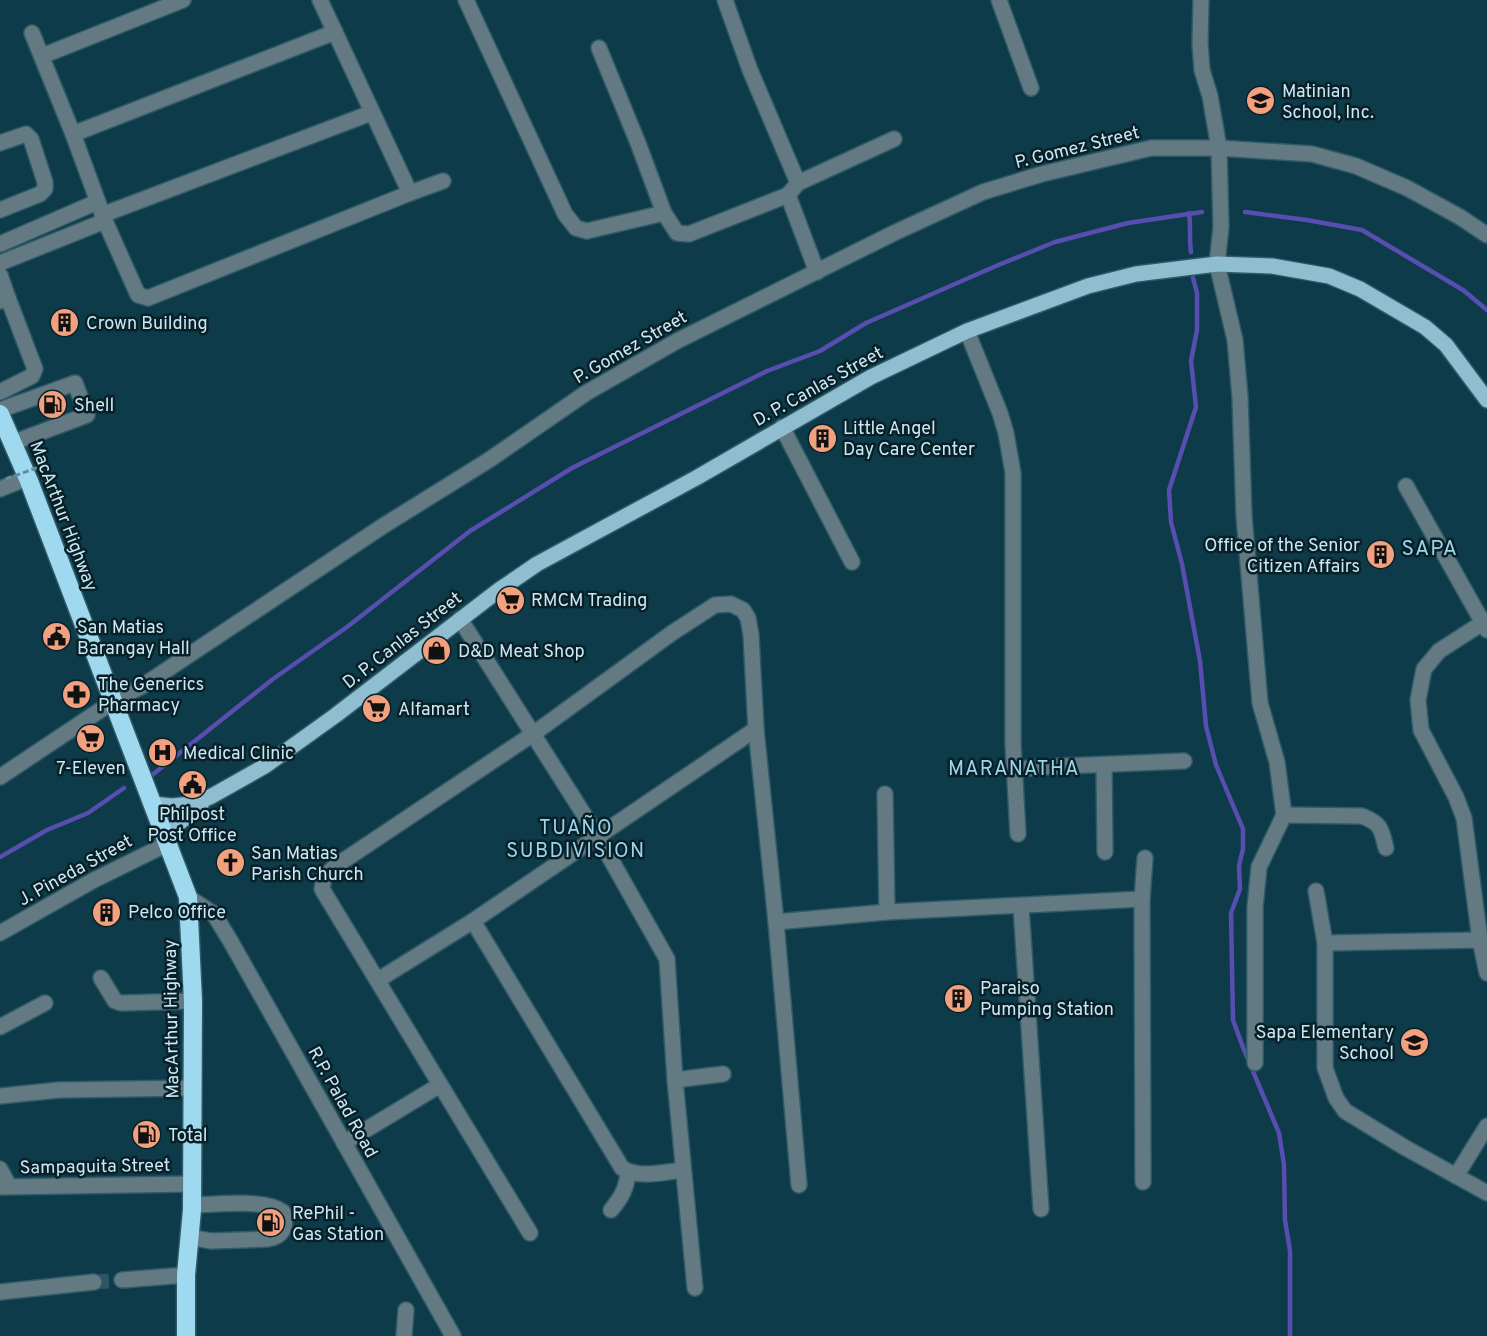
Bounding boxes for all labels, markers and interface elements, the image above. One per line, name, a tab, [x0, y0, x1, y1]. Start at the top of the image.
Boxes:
place label: Matinian School, Inc.	[1282, 81, 1374, 125]
school or university icon: Matinian School, Inc.	[1245, 85, 1277, 117]
street label: P. Gomez Street	[1013, 122, 1142, 175]
street label: P. Gomez Street	[570, 306, 692, 390]
building icon: Crown Building	[49, 307, 81, 339]
place label: Crown Building	[86, 313, 208, 336]
street label: D. P. Canlas Street	[750, 342, 888, 433]
fuel station icon: Shell	[37, 389, 69, 421]
place label: Shell	[74, 395, 114, 418]
place label: Little Angel Day Care Center	[843, 418, 975, 462]
building icon: Little Angel Day Care Center	[806, 422, 838, 454]
street label: MacArthur Highway	[23, 438, 102, 595]
place label: Office of the Senior Citizen Affairs	[1204, 535, 1360, 579]
district label: SAPA	[1401, 536, 1459, 563]
building icon: Office of the Senior Citizen Affairs	[1365, 539, 1397, 571]
supermarket icon: RMCM Trading	[494, 584, 526, 616]
street label: D. P. Canlas Street	[339, 587, 467, 695]
place label: RMCM Trading	[531, 590, 647, 613]
place label: San Matias Barangay Hall	[77, 617, 190, 661]
public building icon: San Matias Barangay Hall	[40, 621, 72, 653]
shop icon: D&D Meat Shop	[421, 635, 453, 667]
place label: D&D Meat Shop	[458, 641, 585, 664]
place label: The Generics Pharmacy	[98, 674, 204, 718]
pharmacy icon: The Generics Pharmacy	[61, 678, 93, 710]
supermarket icon: Alfamart	[361, 693, 393, 725]
place label: Alfamart	[398, 699, 470, 722]
supermarket icon: 7-Eleven	[75, 723, 107, 755]
hospital icon: Medical Clinic	[146, 737, 178, 769]
place label: Medical Clinic	[183, 743, 294, 766]
district label: MARANATHA	[948, 757, 1080, 783]
place label: 7-Eleven	[56, 758, 126, 781]
public building icon: Philpost Post Office	[176, 769, 208, 801]
place label: Philpost Post Office	[147, 804, 237, 848]
district label: TUAÑO SUBDIVISION	[506, 815, 646, 865]
street label: J. Pineda Street	[15, 830, 137, 912]
place label: San Matias Parish Church	[251, 843, 364, 887]
church icon: San Matias Parish Church	[214, 847, 246, 879]
building icon: Pelco Office	[91, 896, 123, 928]
place label: Pelco Office	[128, 902, 226, 925]
street label: MacArthur Highway	[160, 939, 185, 1099]
place label: Paraiso Pumping Station	[980, 978, 1114, 1022]
building icon: Paraiso Pumping Station	[943, 982, 975, 1014]
place label: Sapa Elementary School	[1256, 1022, 1394, 1066]
school or university icon: Sapa Elementary School	[1399, 1026, 1431, 1058]
street label: R.P. Palad Road	[302, 1043, 382, 1163]
fuel station icon: Total	[131, 1119, 163, 1151]
place label: Total	[168, 1125, 208, 1148]
street label: Sampaguita Street	[19, 1155, 171, 1180]
place label: RePhil - Gas Station	[292, 1203, 384, 1247]
fuel station icon: RePhil - Gas Station	[255, 1207, 287, 1239]

